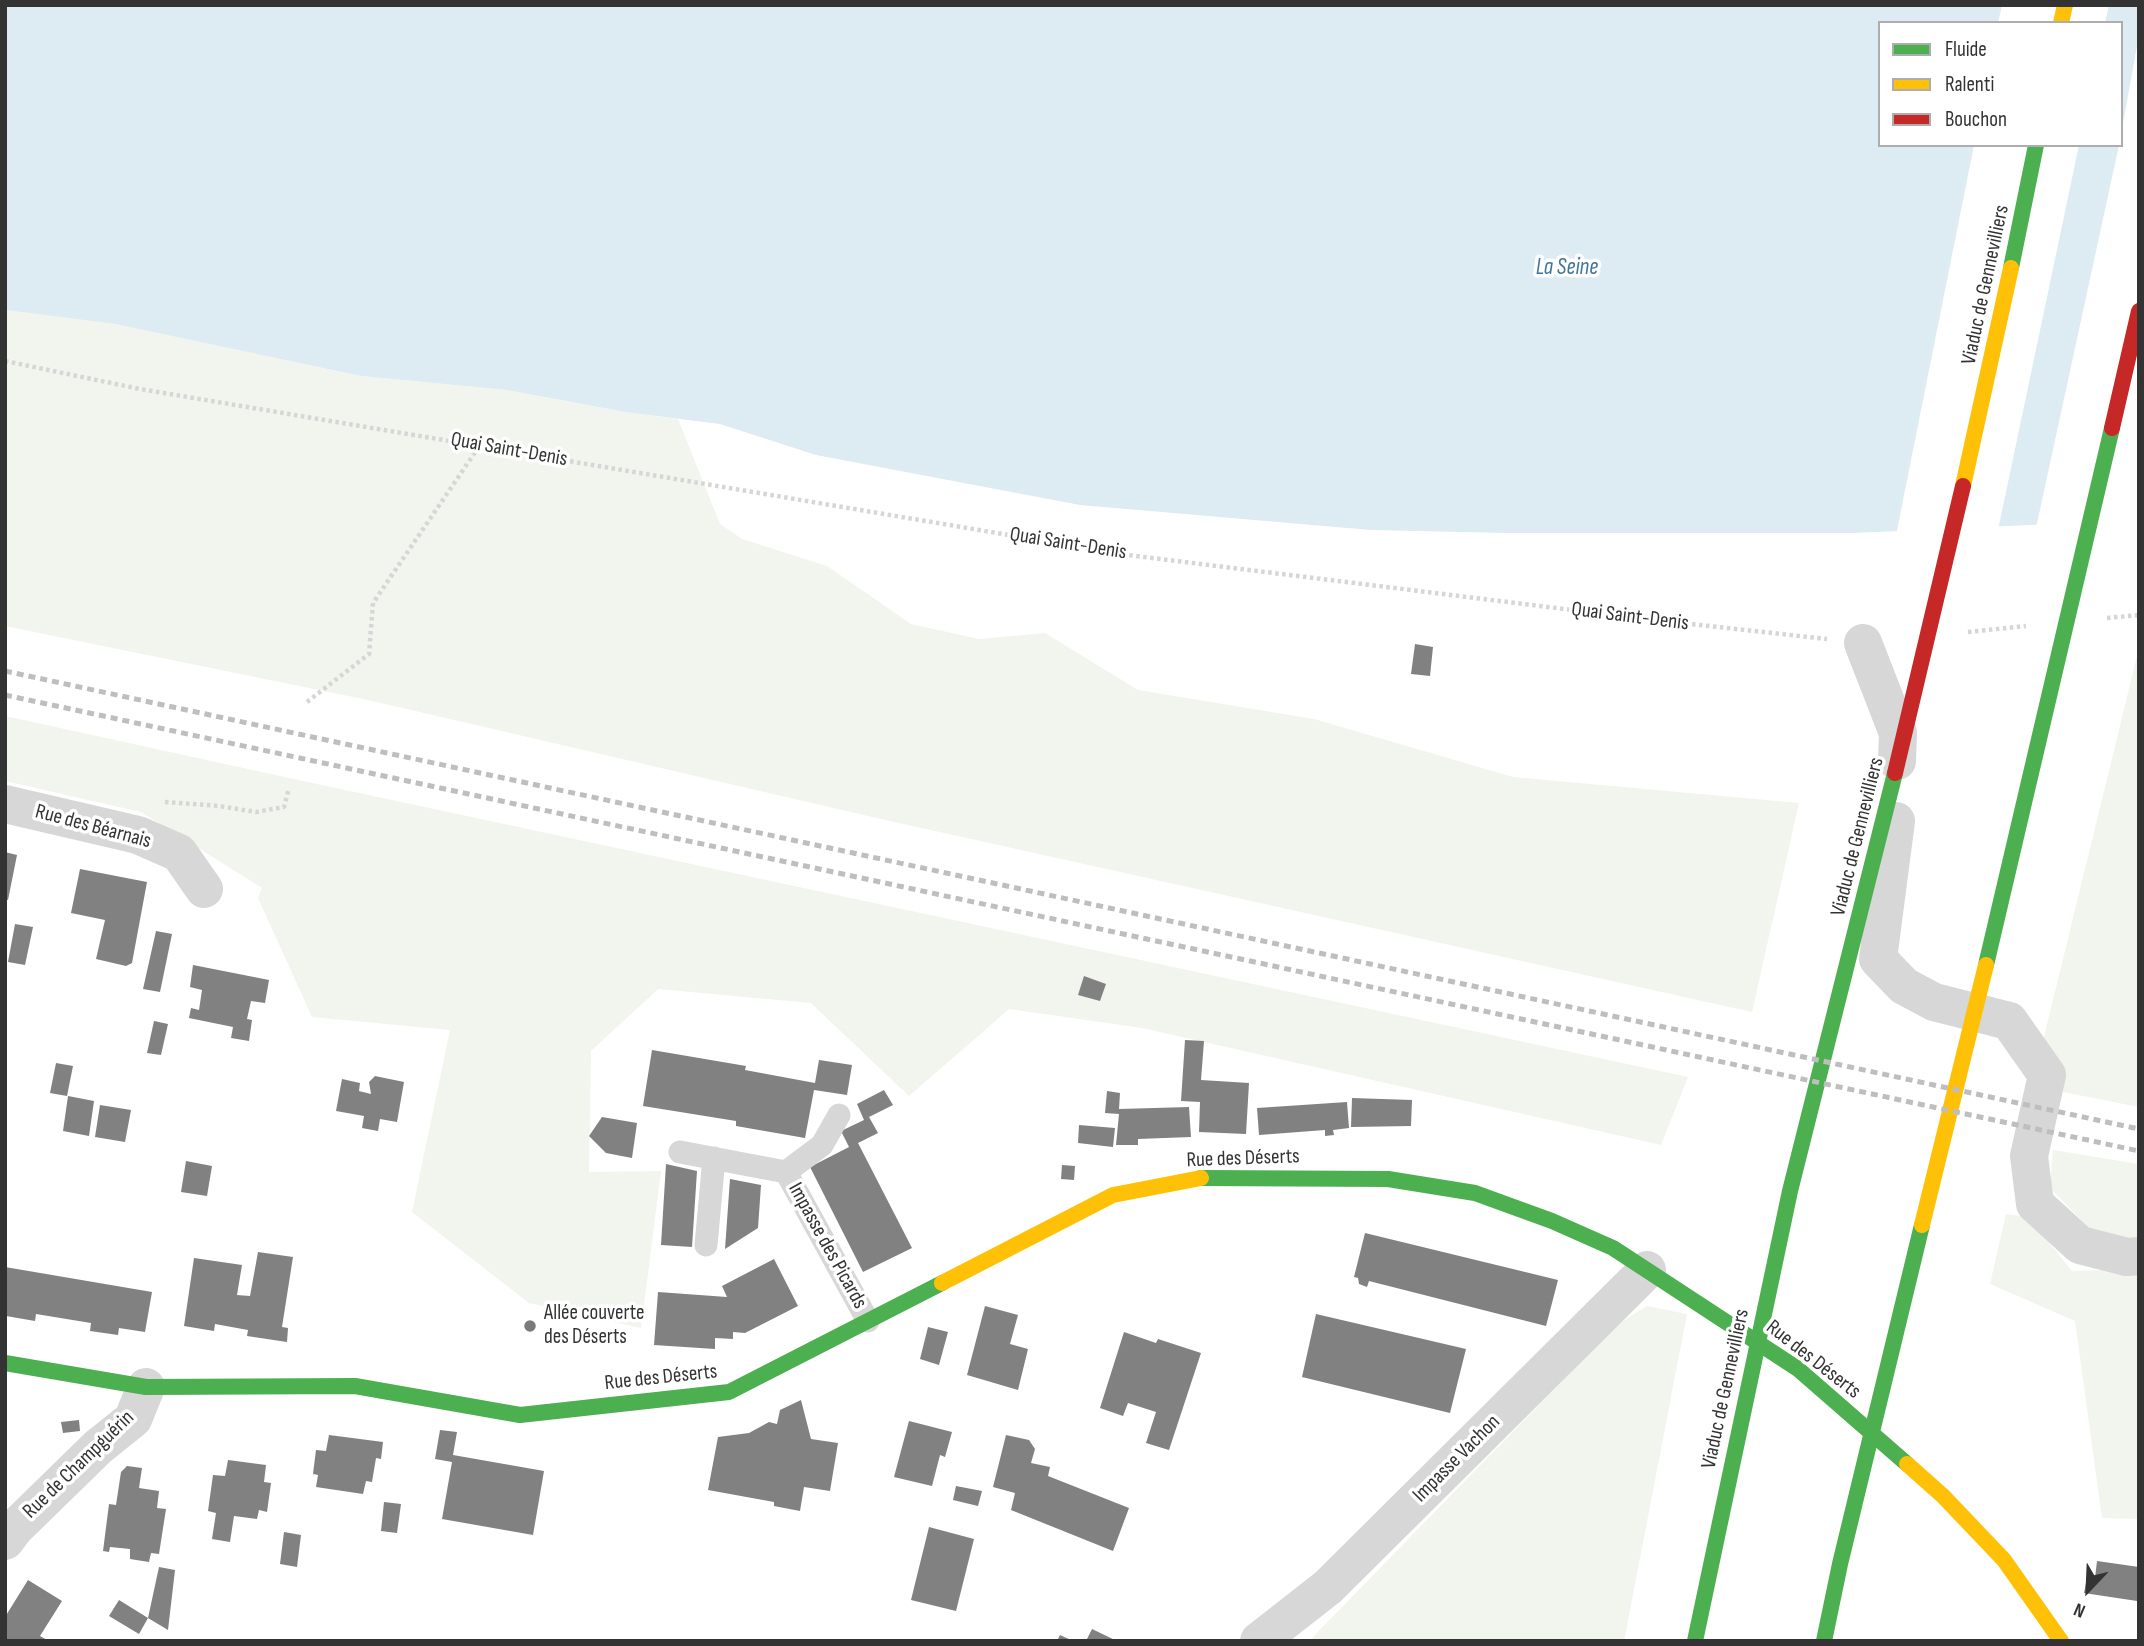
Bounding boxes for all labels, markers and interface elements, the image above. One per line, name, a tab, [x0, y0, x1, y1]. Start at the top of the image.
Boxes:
legend	[1878, 21, 2123, 147]
text: Fluide	[1945, 37, 1987, 62]
text: Ralenti	[1945, 72, 1994, 97]
text: Bouchon	[1945, 107, 2007, 132]
street label: Viaduc de Gennevilliers	[1957, 203, 2015, 367]
water label: La Seine	[1536, 254, 1598, 282]
street label: Quai Saint-Denis	[449, 427, 569, 473]
street label: Quai Saint-Denis	[1008, 522, 1128, 566]
street label: Quai Saint-Denis	[1570, 597, 1690, 637]
street label: Viaduc de Gennevilliers	[1826, 755, 1890, 919]
street label: Rue des Béarnais	[32, 799, 154, 855]
street label: Rue des Déserts	[1186, 1144, 1300, 1174]
street label: Impasse des Picards	[782, 1179, 872, 1313]
place label: Allée couverte des Déserts	[544, 1301, 644, 1351]
street label: Viaduc de Gennevilliers	[1697, 1307, 1755, 1471]
street label: Rue des Déserts	[1761, 1315, 1865, 1405]
marker: Allée couverte des Déserts	[522, 1318, 538, 1334]
street label: Rue des Déserts	[603, 1360, 719, 1396]
street label: Rue de Champguérin	[18, 1406, 140, 1524]
street label: Impasse Vachon	[1408, 1410, 1506, 1508]
north arrow	[2053, 1555, 2123, 1625]
text: N	[2070, 1597, 2089, 1622]

